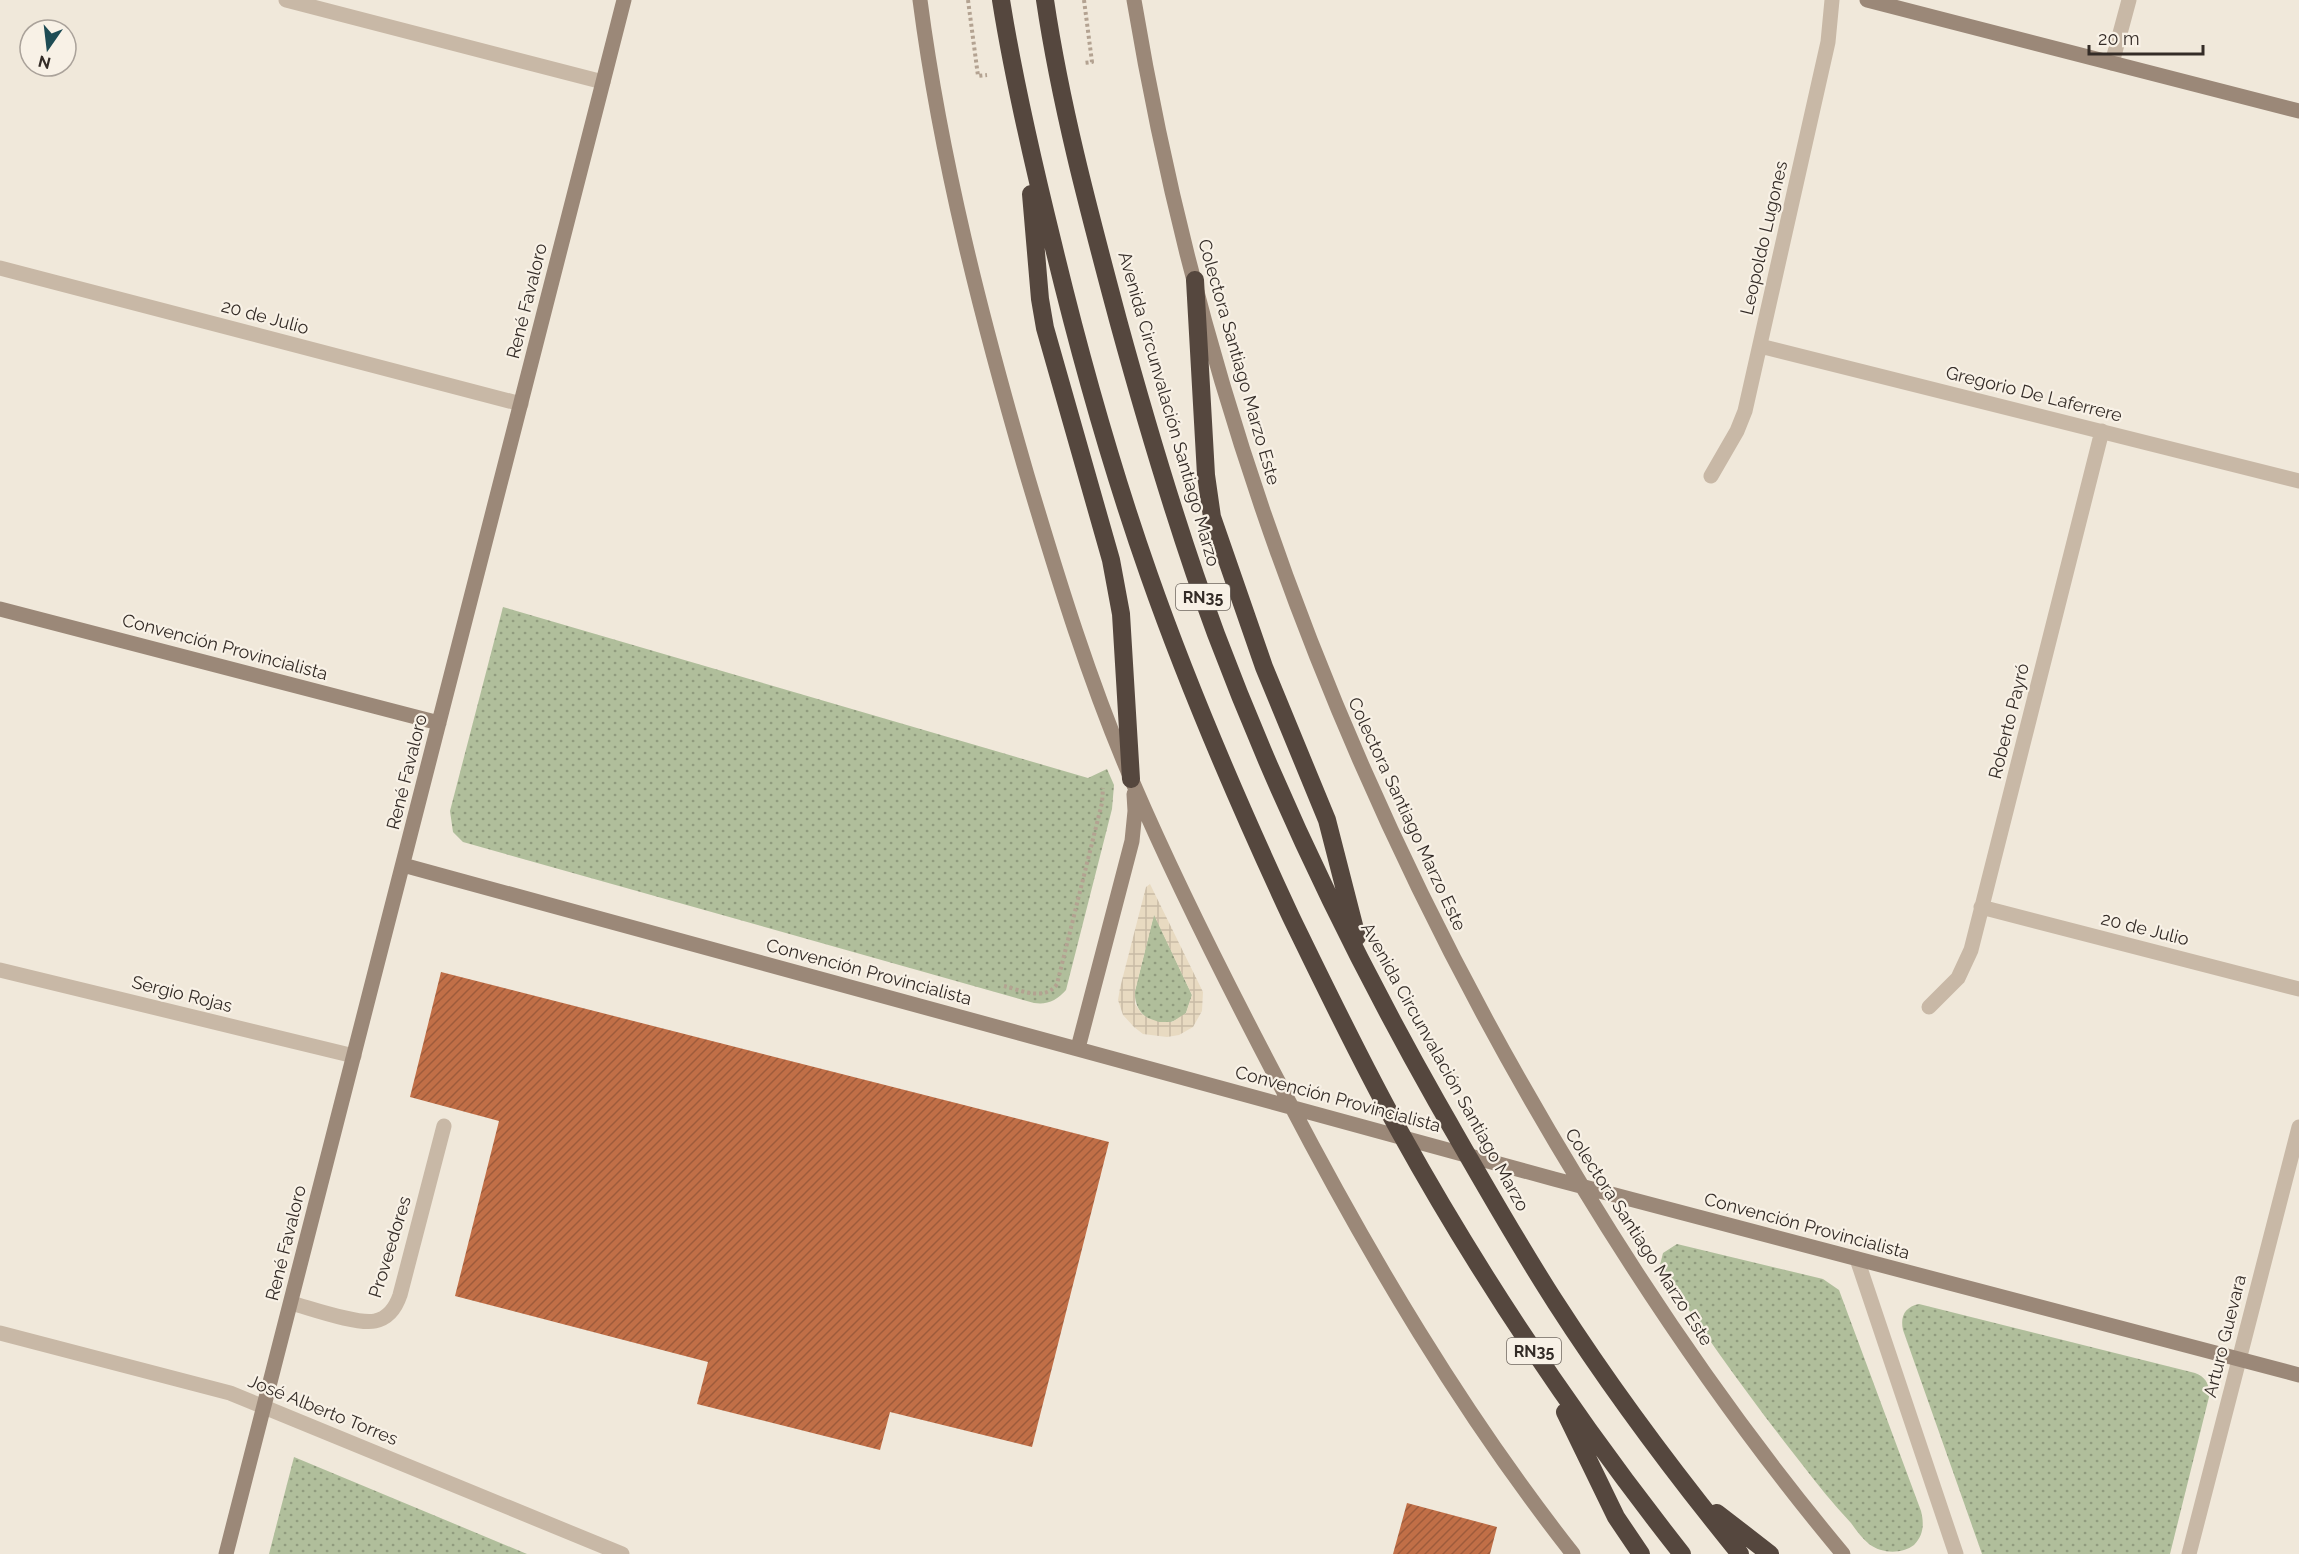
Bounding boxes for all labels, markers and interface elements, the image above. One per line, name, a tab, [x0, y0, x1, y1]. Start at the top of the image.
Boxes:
north arrow	[18, 18, 78, 78]
scale bar	[2089, 18, 2203, 56]
text: 20 m	[2098, 28, 2140, 49]
text: N	[36, 51, 53, 73]
street label: Leopoldo Lugones	[1736, 158, 1792, 317]
street label: Colectora Santiago Marzo Este	[1194, 236, 1285, 488]
street label: René Favaloro	[502, 241, 551, 361]
street label: Avenida Circunvalación Santiago Marzo	[1114, 249, 1225, 569]
street label: 20 de Julio	[219, 295, 311, 338]
street label: Gregorio De Laferrere	[1944, 361, 2125, 426]
road number: RN35	[1176, 584, 1230, 610]
street label: Convención Provincialista	[120, 609, 330, 684]
street label: Roberto Payró	[1984, 661, 2033, 781]
street label: Colectora Santiago Marzo Este	[1344, 694, 1471, 934]
street label: René Favaloro	[382, 712, 431, 832]
street label: 20 de Julio	[2099, 907, 2191, 950]
street label: Avenida Circunvalación Santiago Marzo	[1357, 919, 1534, 1215]
street label: Convención Provincialista	[764, 934, 974, 1009]
street label: Sergio Rojas	[130, 971, 235, 1016]
street label: Convención Provincialista	[1233, 1061, 1443, 1136]
street label: Colectora Santiago Marzo Este	[1561, 1124, 1718, 1350]
street label: René Favaloro	[261, 1183, 310, 1303]
street label: Convención Provincialista	[1702, 1188, 1912, 1263]
street label: Proveedores	[364, 1193, 415, 1300]
street label: Arturo Guevara	[2199, 1272, 2250, 1399]
road number: RN35	[1507, 1338, 1561, 1364]
street label: José Alberto Torres	[245, 1370, 401, 1449]

